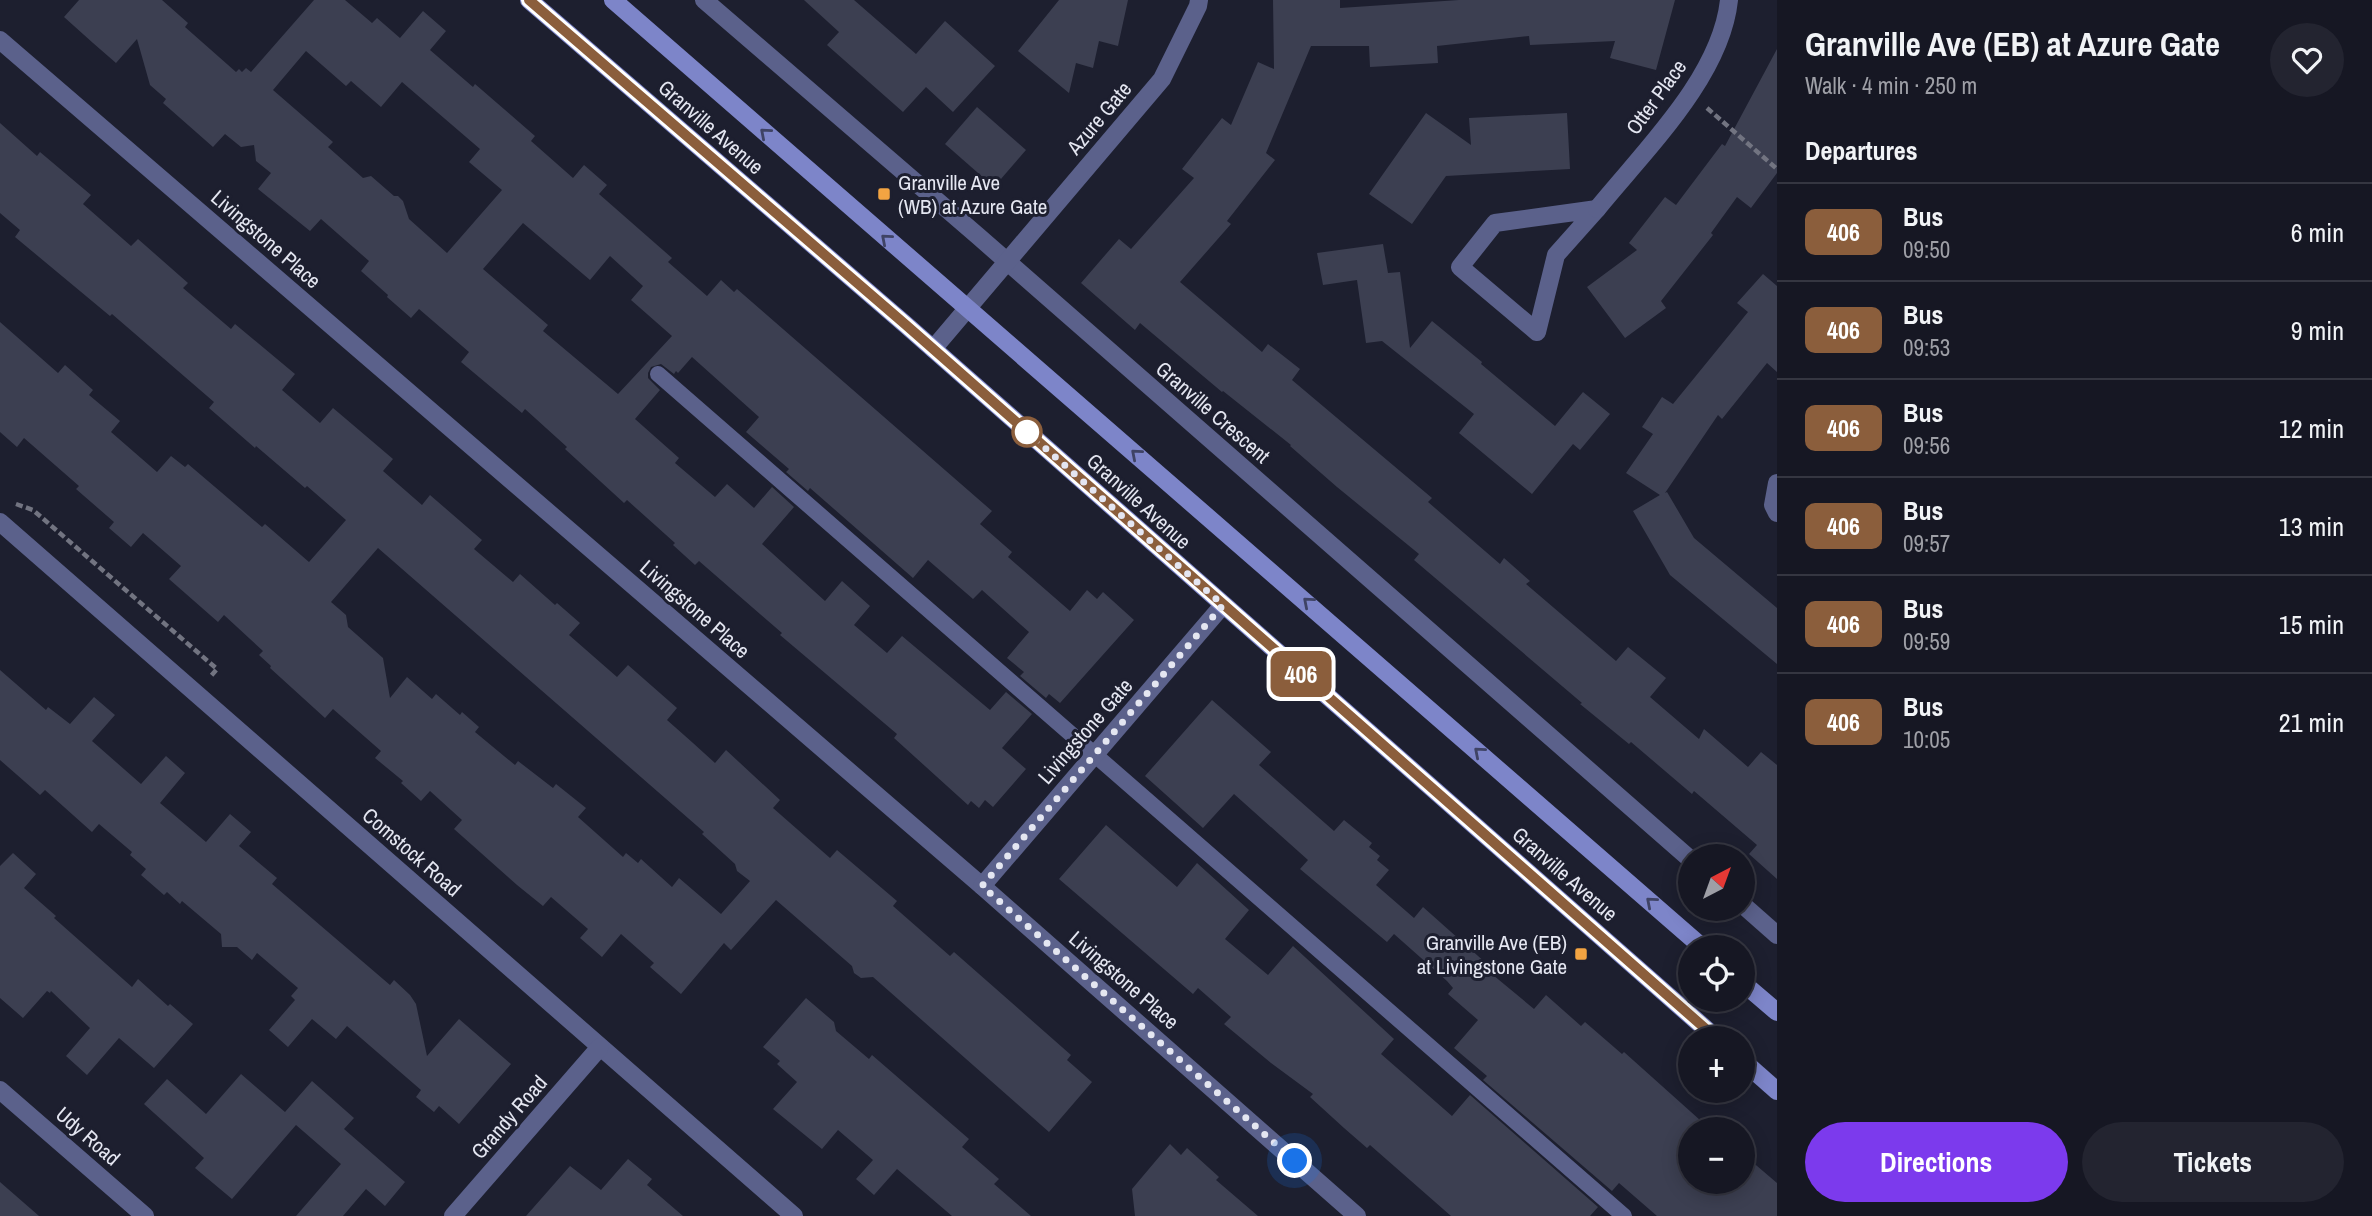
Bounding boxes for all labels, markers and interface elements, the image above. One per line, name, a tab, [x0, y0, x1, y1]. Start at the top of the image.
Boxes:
text: Granville Ave (EB) at Azure Gate	[1805, 22, 2220, 66]
button: heart	[2270, 23, 2344, 97]
street label: Otter Place	[1619, 54, 1693, 140]
text: Walk · 4 min · 250 m	[1805, 70, 1977, 101]
street label: Granville Avenue	[652, 73, 770, 181]
street label: Azure Gate	[1059, 75, 1138, 161]
one-way arrow	[760, 129, 773, 141]
text: Departures	[1805, 133, 1918, 168]
place label: Granville Ave (WB) at Azure Gate	[898, 168, 1047, 221]
street label: Livingstone Place	[205, 183, 327, 295]
marker: Granville Ave (WB) at Azure Gate	[876, 186, 892, 202]
text: Bus	[1903, 199, 1943, 234]
text: 6 min	[2291, 215, 2344, 250]
text: 406	[1827, 216, 1860, 248]
text: 09:50	[1903, 234, 1950, 265]
one-way arrow	[882, 235, 895, 247]
text: Bus	[1903, 297, 1943, 332]
text: 9 min	[2291, 313, 2344, 348]
text: 406	[1827, 314, 1860, 346]
text: 09:53	[1903, 332, 1950, 363]
street label: Granville Crescent	[1150, 354, 1276, 470]
text: Bus	[1903, 395, 1943, 430]
text: 12 min	[2279, 411, 2344, 446]
text: 406	[1827, 412, 1860, 444]
unlabelled marker	[1012, 417, 1042, 447]
text: 09:56	[1903, 430, 1950, 461]
street label: Granville Avenue	[1081, 446, 1197, 556]
one-way arrow	[1131, 450, 1144, 462]
text: Bus	[1903, 493, 1943, 528]
text: 13 min	[2279, 509, 2344, 544]
text: 406	[1827, 510, 1860, 542]
text: 09:57	[1903, 528, 1950, 559]
street label: Livingstone Place	[634, 553, 756, 665]
text: Bus	[1903, 591, 1943, 626]
one-way arrow	[1303, 598, 1316, 610]
text: 15 min	[2279, 607, 2344, 642]
text: 406	[1827, 608, 1860, 640]
text: 09:59	[1903, 626, 1950, 657]
line badge: 406	[1261, 651, 1341, 697]
text: 406	[1285, 658, 1317, 690]
street label: Livingstone Gate	[1031, 672, 1139, 790]
text: Bus	[1903, 689, 1943, 724]
text: 21 min	[2279, 705, 2344, 740]
text: 406	[1827, 706, 1860, 738]
text: 10:05	[1903, 724, 1950, 755]
one-way arrow	[1475, 748, 1488, 760]
street label: Comstock Road	[356, 801, 468, 903]
street label: Granville Avenue	[1506, 820, 1624, 928]
north arrow	[1678, 844, 1755, 920]
map controls	[1678, 844, 1755, 1194]
one-way arrow	[1646, 898, 1659, 910]
street label: Livingstone Place	[1063, 924, 1185, 1036]
place label: Granville Ave (EB) at Livingstone Gate	[1417, 928, 1567, 981]
button: locate	[1678, 935, 1755, 1012]
marker: Granville Ave (EB) at Livingstone Gate	[1573, 946, 1589, 962]
button: +	[1678, 1026, 1755, 1103]
street label: Grandy Road	[464, 1069, 554, 1165]
street label: Udy Road	[50, 1100, 126, 1172]
button: −	[1678, 1117, 1755, 1194]
button: Directions	[1805, 1122, 2068, 1202]
button: Tickets	[2082, 1122, 2344, 1202]
your location	[1277, 1143, 1312, 1178]

